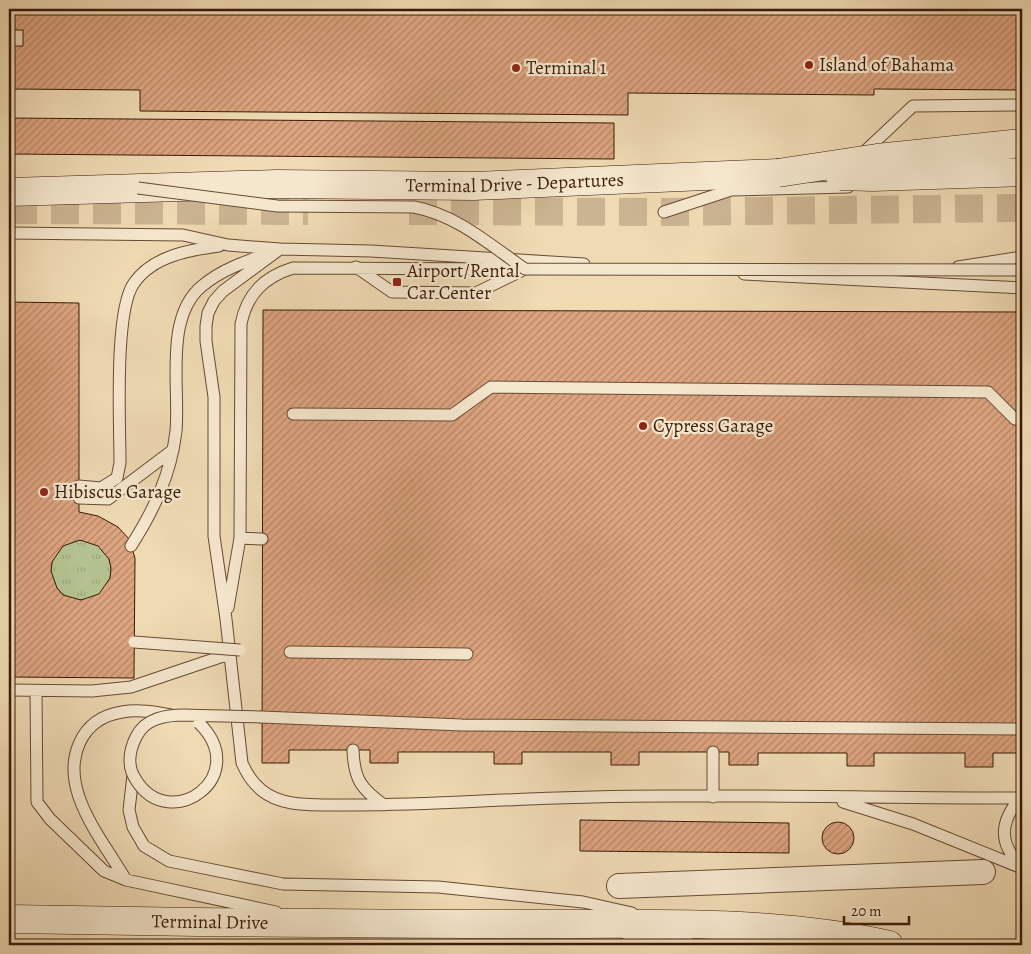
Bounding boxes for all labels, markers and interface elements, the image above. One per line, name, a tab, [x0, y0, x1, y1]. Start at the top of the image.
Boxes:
place label: Island of Bahama	[819, 52, 954, 78]
place label: Terminal 1	[526, 55, 607, 81]
marker: Island of Bahama	[803, 59, 815, 71]
marker: Terminal 1	[510, 62, 522, 74]
street label: Terminal Drive - Departures	[406, 167, 625, 199]
place label: Airport/Rental Car Center	[406, 258, 520, 306]
marker: Airport/Rental Car Center	[391, 276, 403, 288]
place label: Cypress Garage	[653, 413, 773, 439]
marker: Cypress Garage	[637, 420, 649, 432]
place label: Hibiscus Garage	[54, 479, 181, 505]
marker: Hibiscus Garage	[38, 486, 50, 498]
scale bar	[844, 894, 908, 926]
text: 20 m	[851, 901, 882, 921]
street label: Terminal Drive	[152, 908, 268, 936]

